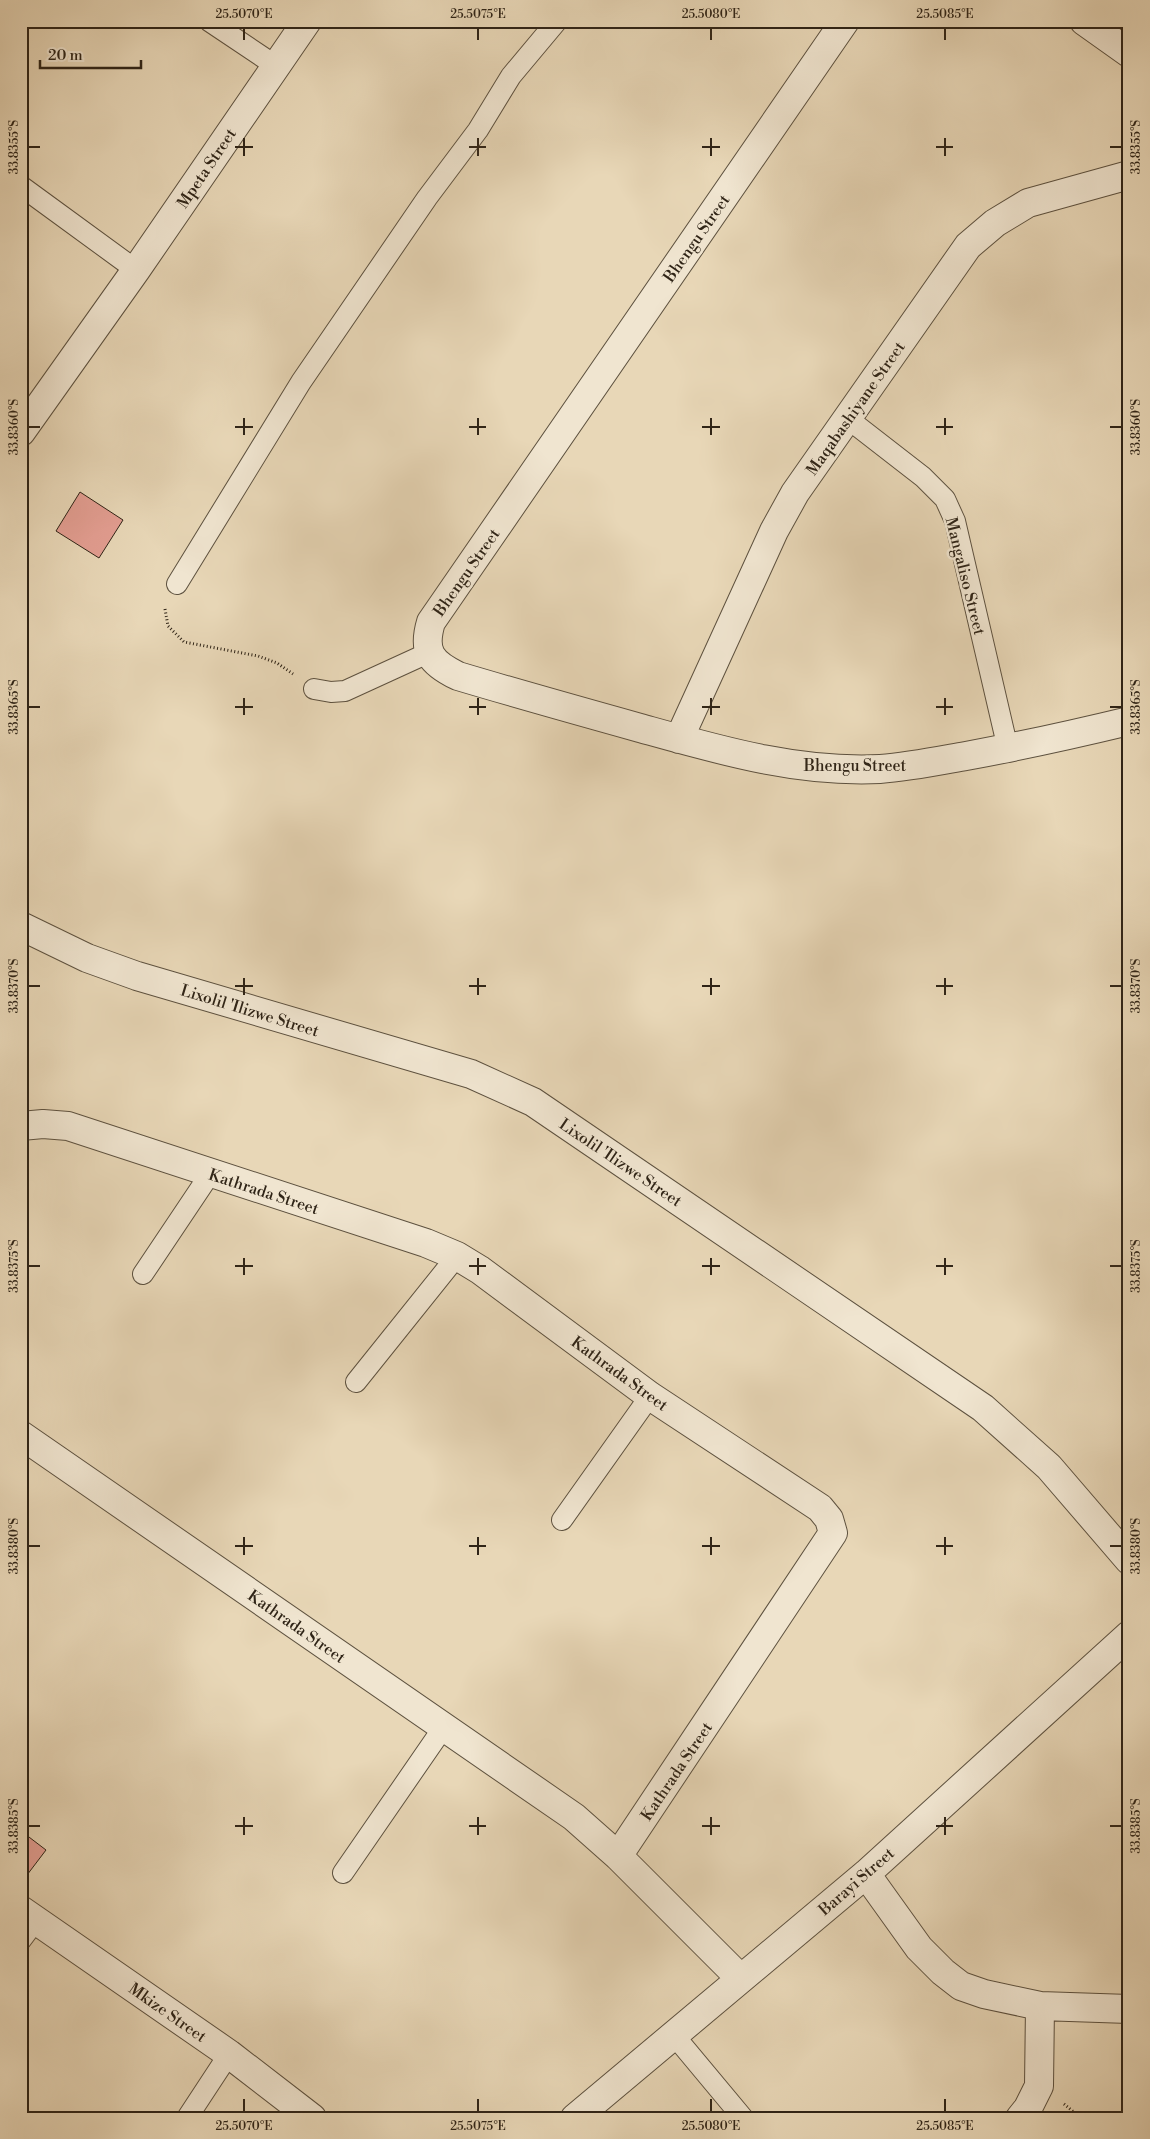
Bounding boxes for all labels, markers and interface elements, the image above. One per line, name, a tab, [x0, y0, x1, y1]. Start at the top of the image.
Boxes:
text: 25.5070°E	[216, 7, 272, 22]
text: 25.5075°E	[450, 7, 506, 22]
text: 25.5080°E	[682, 7, 740, 22]
text: 25.5085°E	[916, 7, 974, 22]
scale bar	[40, 38, 141, 70]
text: 20 m	[48, 46, 83, 65]
text: 33.8355°S	[7, 120, 22, 174]
text: 33.8355°S	[1129, 120, 1144, 174]
street label: Mpeta Street	[173, 124, 241, 212]
street label: Bhengu Street	[659, 191, 735, 287]
street label: Maqabashiyane Street	[802, 338, 910, 479]
text: 33.8360°S	[7, 399, 22, 455]
text: 33.8360°S	[1129, 399, 1144, 455]
street label: Mangaliso Street	[941, 515, 989, 638]
street label: Bhengu Street	[429, 525, 505, 621]
text: 33.8365°S	[7, 679, 22, 735]
text: 33.8365°S	[1129, 679, 1144, 735]
street label: Bhengu Street	[803, 756, 907, 776]
text: 33.8370°S	[7, 959, 22, 1013]
text: 33.8370°S	[1129, 959, 1144, 1013]
street label: Lixolil 'Ilizwe Street	[178, 980, 322, 1042]
street label: Lixolil 'Ilizwe Street	[555, 1114, 686, 1211]
street label: Kathrada Street	[206, 1165, 322, 1219]
text: 33.8375°S	[7, 1239, 22, 1293]
text: 33.8375°S	[1129, 1239, 1144, 1293]
street label: Kathrada Street	[567, 1332, 672, 1416]
text: 33.8380°S	[7, 1518, 22, 1574]
text: 33.8380°S	[1129, 1518, 1144, 1574]
street label: Kathrada Street	[244, 1586, 349, 1668]
street label: Kathrada Street	[636, 1718, 717, 1825]
text: 33.8385°S	[7, 1798, 22, 1854]
text: 33.8385°S	[1129, 1798, 1144, 1854]
street label: Barayi Street	[814, 1843, 899, 1921]
street label: Mkize Street	[125, 1979, 210, 2047]
text: 25.5070°E	[216, 2119, 272, 2134]
text: 25.5075°E	[450, 2119, 506, 2134]
text: 25.5080°E	[682, 2119, 740, 2134]
text: 25.5085°E	[916, 2119, 974, 2134]

